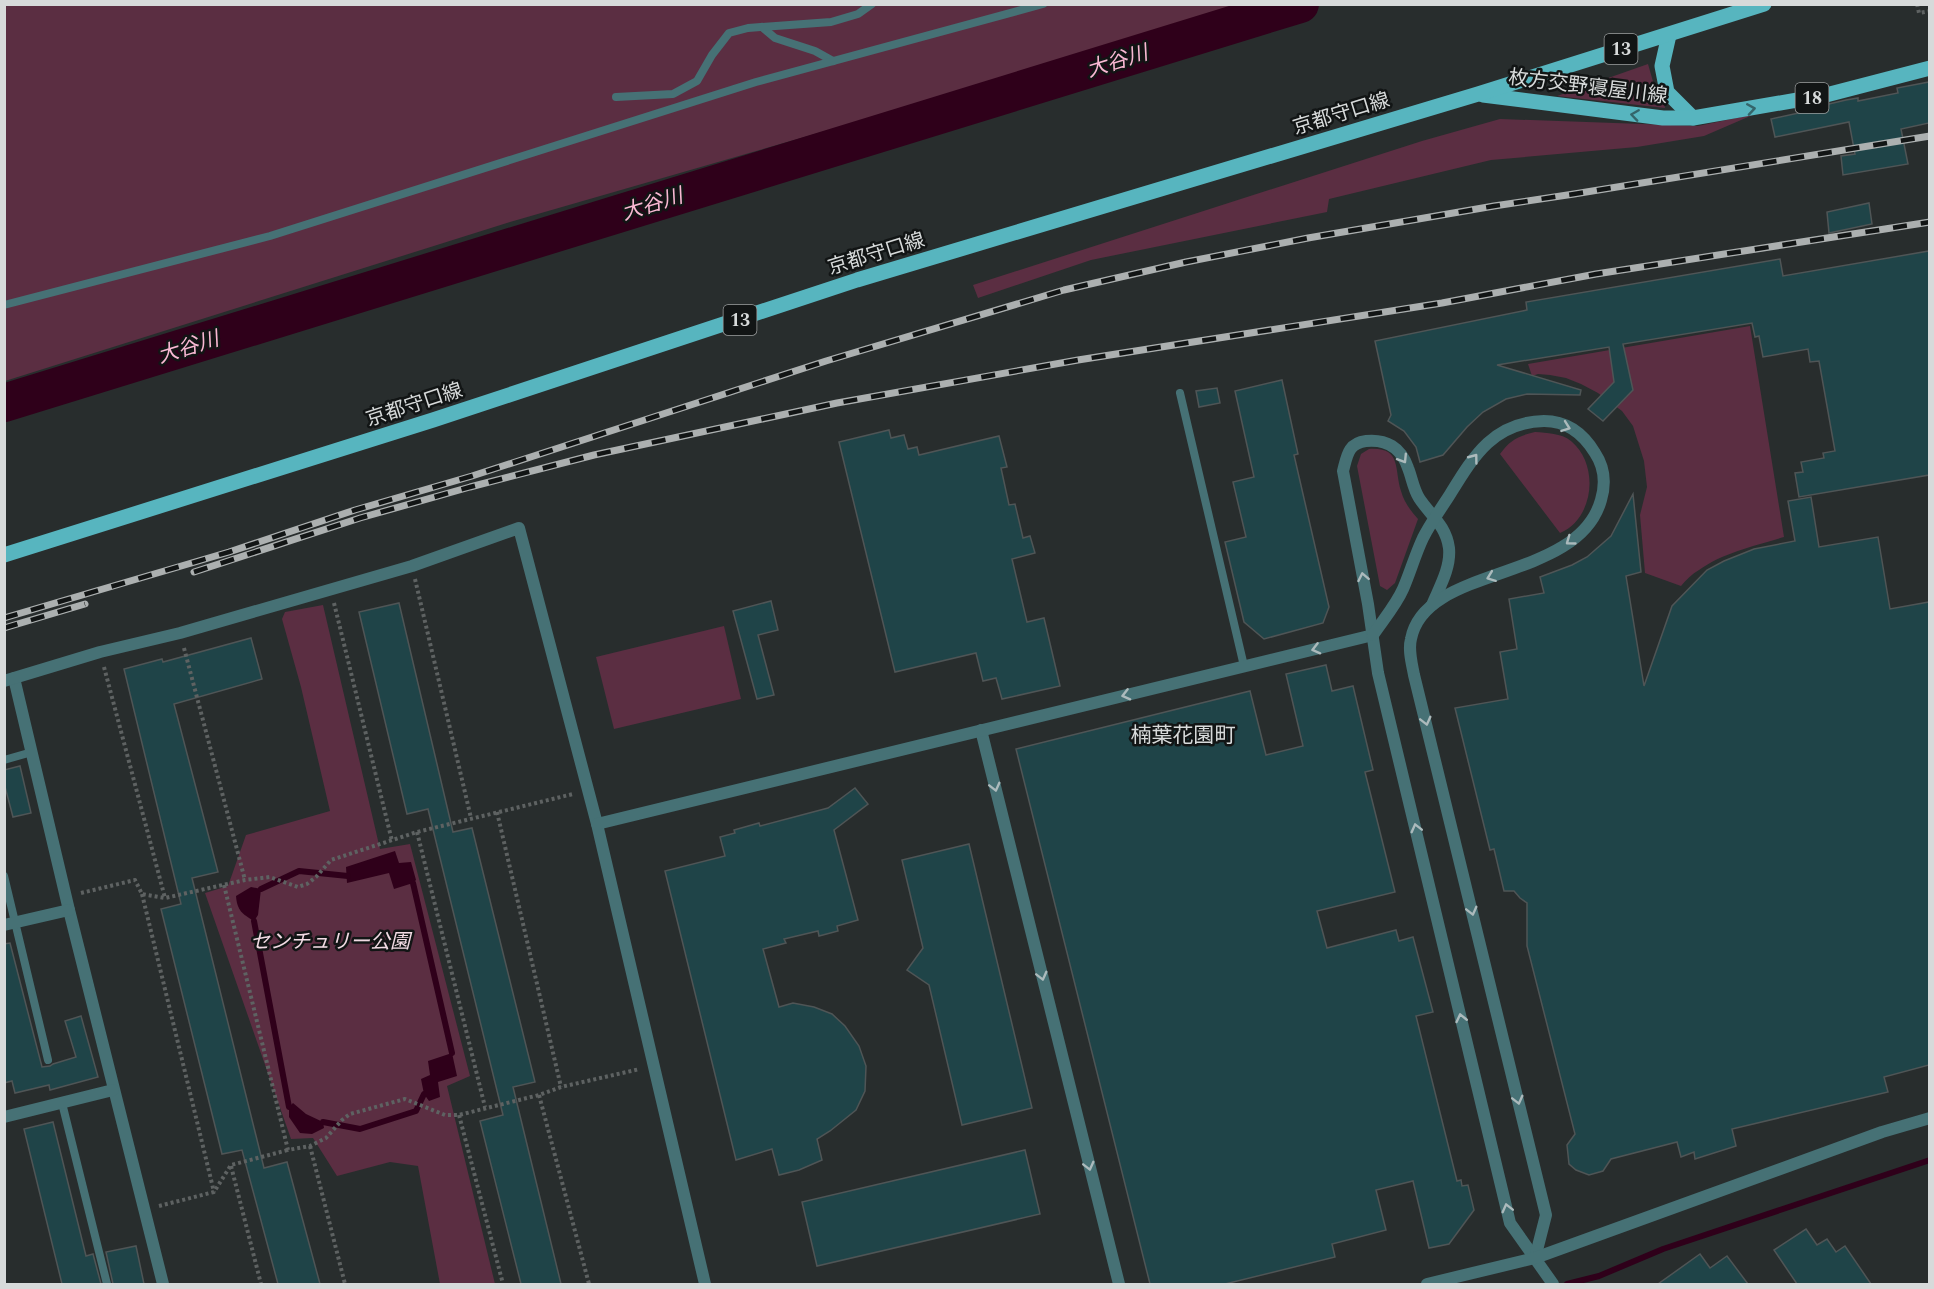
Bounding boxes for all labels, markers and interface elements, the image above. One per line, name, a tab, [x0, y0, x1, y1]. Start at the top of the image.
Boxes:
road number: 13	[1604, 34, 1638, 64]
water label: 大谷川	[1082, 37, 1154, 86]
street label: 枚方交野寝屋川線	[1507, 62, 1669, 112]
road number: 18	[1796, 83, 1828, 113]
street label: 京都守口線	[1289, 85, 1393, 143]
one-way arrow	[1746, 103, 1756, 116]
one-way arrow	[1630, 109, 1640, 121]
water label: 大谷川	[617, 180, 689, 229]
street label: 京都守口線	[824, 225, 928, 283]
road number: 13	[724, 305, 756, 335]
water label: 大谷川	[153, 323, 225, 372]
street label: 京都守口線	[362, 375, 466, 435]
one-way arrow	[1560, 419, 1571, 432]
one-way arrow	[1395, 453, 1407, 463]
one-way arrow	[1467, 453, 1478, 464]
one-way arrow	[1566, 534, 1577, 545]
one-way arrow	[1487, 570, 1498, 582]
one-way arrow	[1357, 573, 1370, 583]
one-way arrow	[1311, 642, 1321, 655]
one-way arrow	[1122, 687, 1132, 700]
one-way arrow	[1418, 716, 1431, 726]
district label: 楠葉花園町	[1131, 720, 1236, 752]
one-way arrow	[988, 782, 1001, 792]
one-way arrow	[1411, 824, 1424, 834]
one-way arrow	[1464, 905, 1477, 915]
park label: センチュリー公園	[250, 927, 413, 957]
one-way arrow	[1035, 971, 1048, 981]
one-way arrow	[1456, 1013, 1469, 1023]
one-way arrow	[1510, 1095, 1523, 1105]
one-way arrow	[1082, 1160, 1095, 1170]
one-way arrow	[1501, 1203, 1514, 1213]

